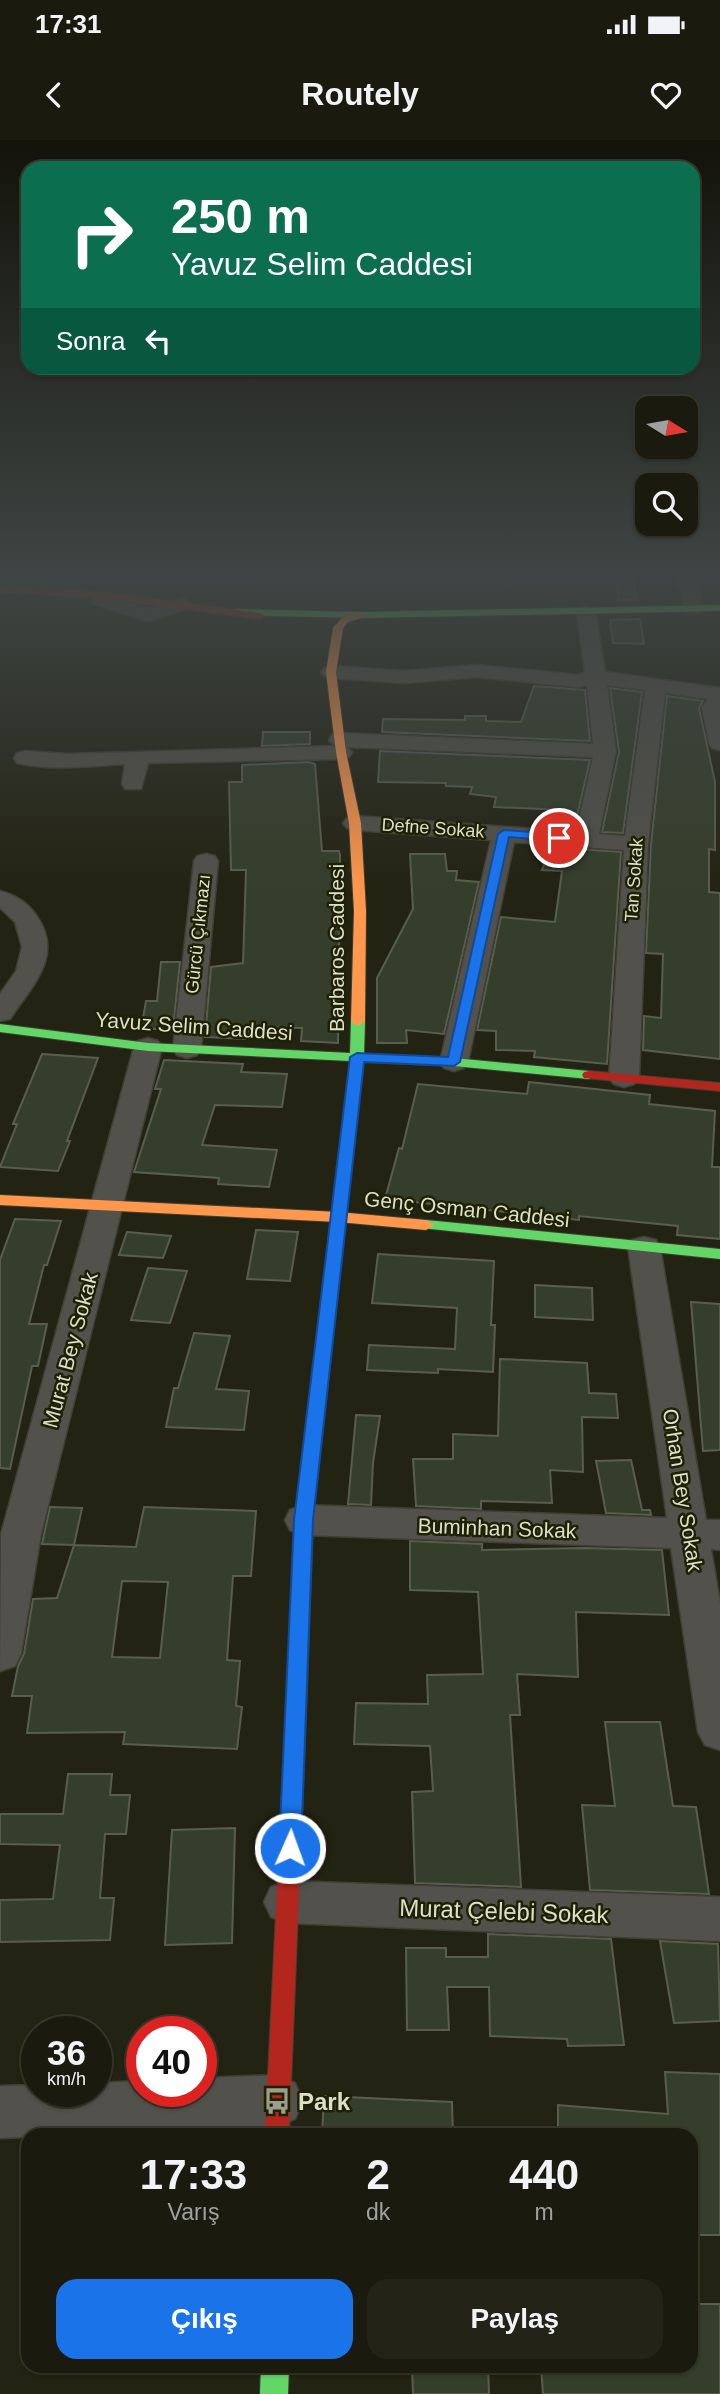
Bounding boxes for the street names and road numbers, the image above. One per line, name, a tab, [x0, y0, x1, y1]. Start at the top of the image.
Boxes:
street label: Defne Sokak	[381, 814, 486, 842]
street label: Tan Sokak	[621, 836, 647, 923]
street label: Barbaros Caddesi	[325, 864, 348, 1032]
street label: Gürcü Çıkmazı	[182, 873, 214, 995]
street label: Yavuz Selim Caddesi	[94, 1008, 294, 1044]
street label: Genç Osman Caddesi	[363, 1187, 571, 1231]
street label: Murat Bey Sokak	[38, 1269, 102, 1430]
street label: Orhan Bey Sokak	[659, 1407, 707, 1574]
street label: Buminhan Sokak	[417, 1514, 577, 1542]
street label: Murat Çelebi Sokak	[399, 1894, 610, 1928]

